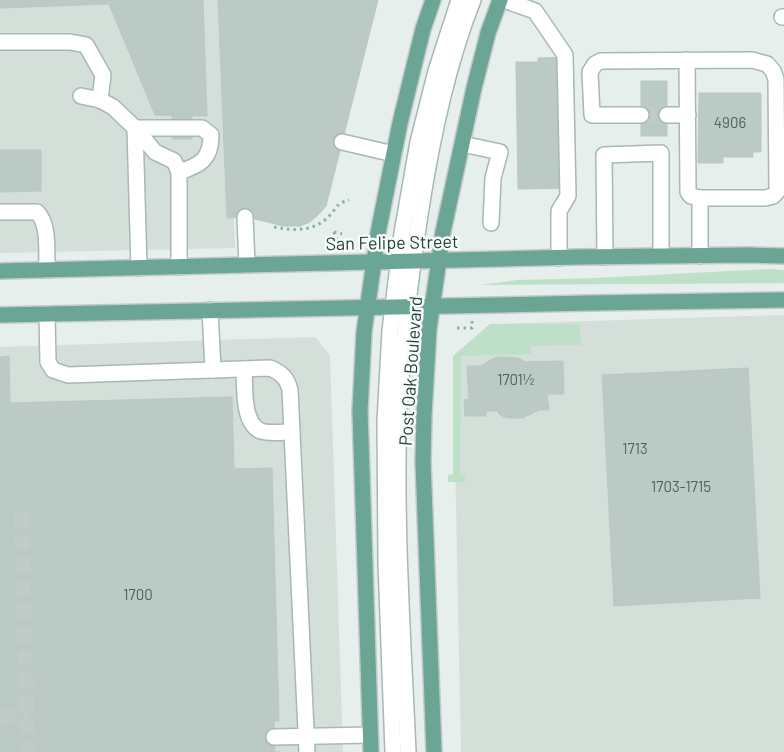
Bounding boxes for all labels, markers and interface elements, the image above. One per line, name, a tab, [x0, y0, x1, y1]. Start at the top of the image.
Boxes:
house number: 4906	[714, 113, 746, 131]
street label: San Felipe Street	[325, 230, 459, 254]
street label: Post Oak Boulevard	[394, 295, 426, 446]
house number: 1701½	[497, 370, 535, 388]
house number: 1713	[622, 439, 648, 457]
house number: 1703-1715	[651, 477, 711, 495]
house number: 1700	[123, 585, 153, 603]

